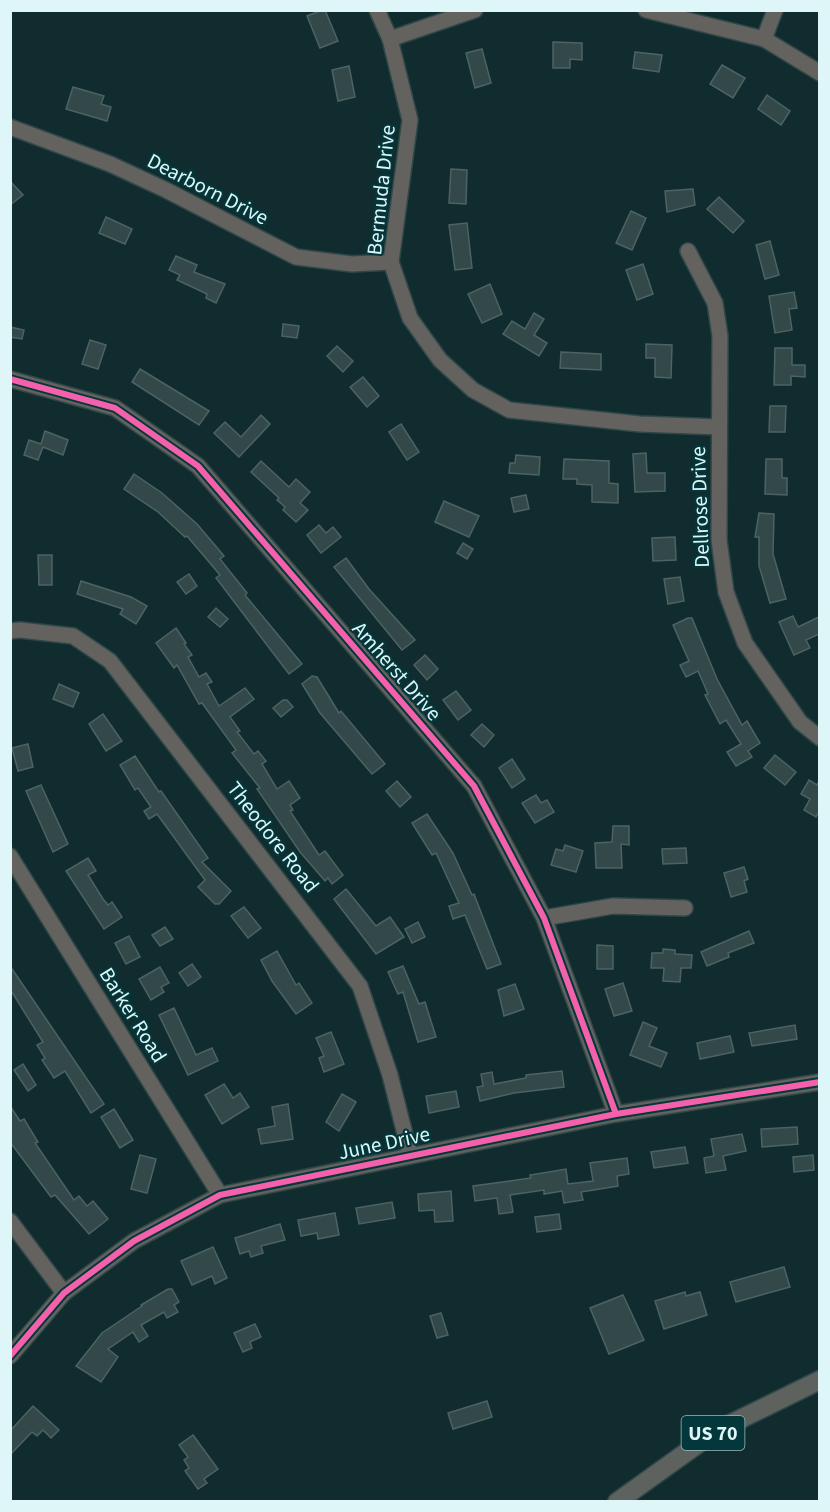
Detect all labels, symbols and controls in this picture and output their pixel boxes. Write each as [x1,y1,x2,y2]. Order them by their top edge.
street label: Bermuda Drive [359,123,403,257]
street label: Dearborn Drive [142,146,274,232]
street label: Dellrose Drive [683,446,717,568]
street label: Amherst Drive [345,615,449,727]
street label: Theodore Road [220,775,326,899]
street label: Barker Road [92,962,174,1068]
street label: June Drive [335,1119,433,1167]
road number: US 70 [682,1416,744,1450]

